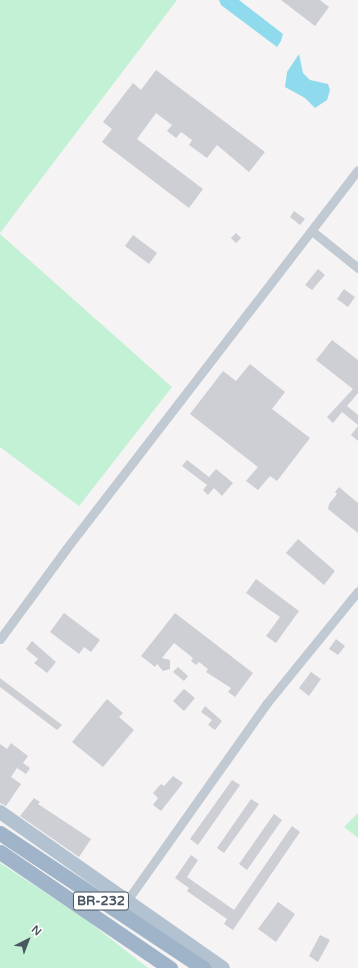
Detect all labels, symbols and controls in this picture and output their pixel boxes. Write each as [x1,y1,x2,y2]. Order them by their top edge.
road number: BR-232 [72,890,130,912]
north arrow [8,920,48,960]
text: N [29,923,44,938]

